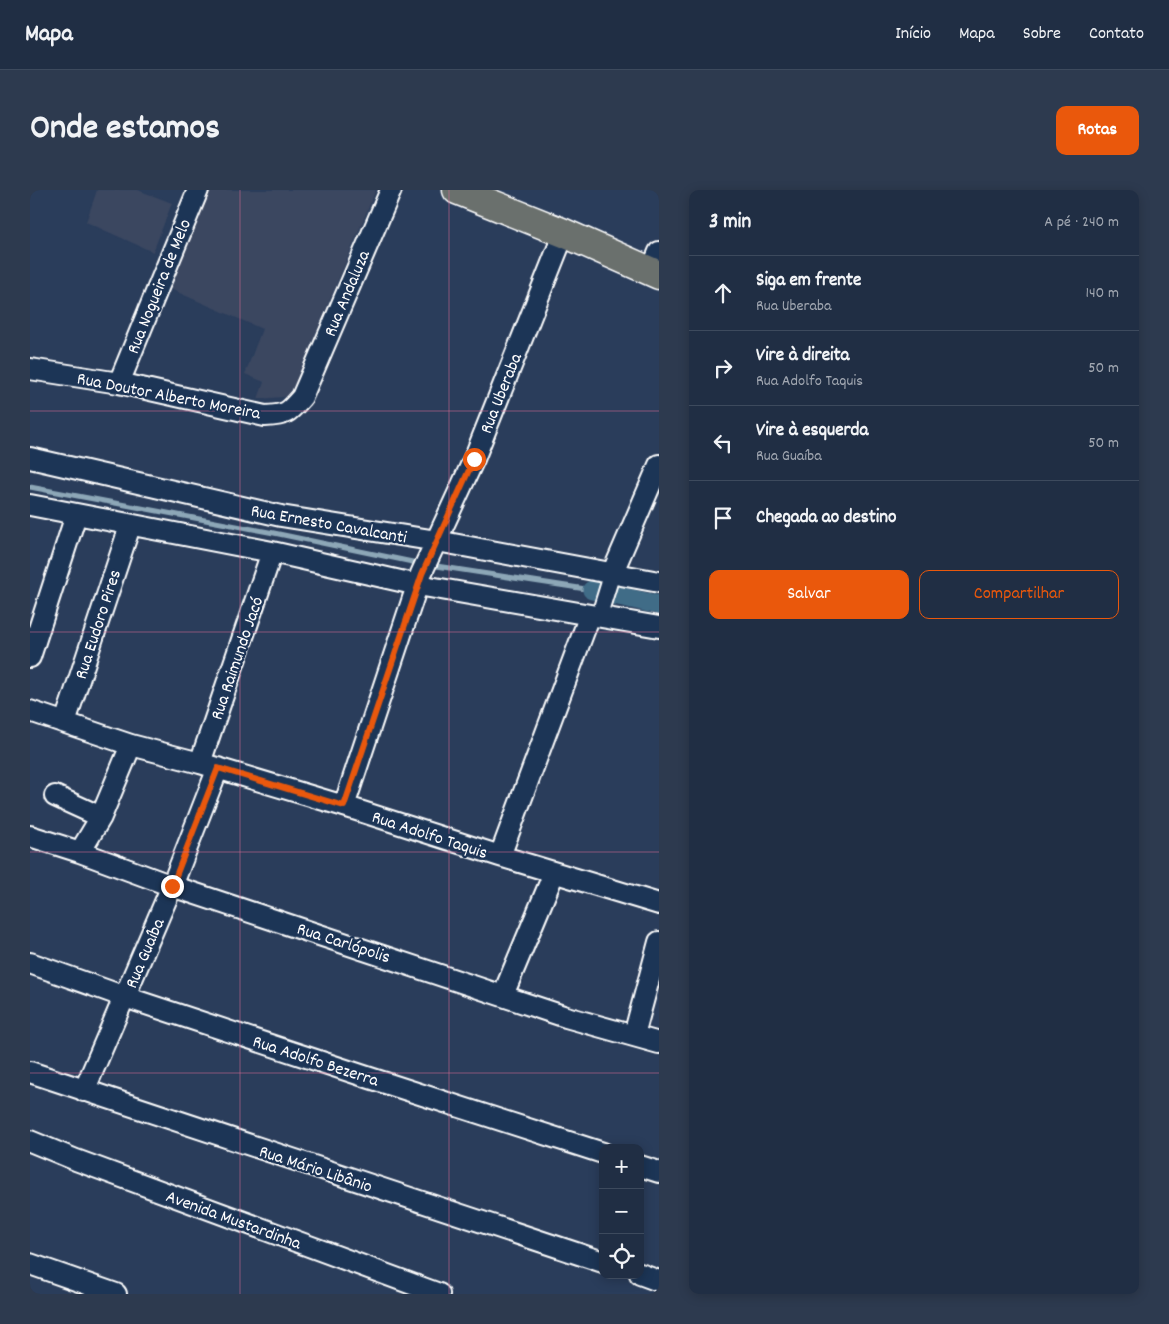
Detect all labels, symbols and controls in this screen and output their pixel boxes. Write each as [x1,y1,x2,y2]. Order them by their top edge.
text: Mapa [25,18,73,52]
text: Início [895,22,931,47]
text: Mapa [959,22,995,47]
text: Sobre [1023,22,1061,47]
text: Contato [1089,22,1144,47]
text: Onde estamos [30,105,220,155]
button: Rotas [1056,106,1139,155]
text: 3 min [709,208,751,238]
text: A pé · 240 m [1044,211,1119,234]
street label: Rua Nogueira de Melo [122,216,199,358]
street label: Rua Andaluza [319,247,378,341]
text: Siga em frente [756,268,861,295]
icon: ahead [709,279,737,307]
text: 140 m [1085,282,1119,305]
text: Rua Uberaba [756,295,831,318]
text: Vire à direita [756,343,849,370]
street label: Rua Uberaba [475,349,530,438]
icon: right [709,354,737,382]
text: 50 m [1088,357,1119,380]
street label: Rua Doutor Alberto Moreira [75,367,263,428]
text: Rua Adolfo Taquis [756,370,863,393]
text: Vire à esquerda [756,418,868,445]
icon: left [709,429,737,457]
text: 50 m [1088,432,1119,455]
text: Rua Guaíba [756,445,822,468]
route start [463,448,486,471]
street label: Rua Ernesto Cavalcanti [249,499,409,551]
icon: arrive [709,504,737,532]
text: Chegada ao destino [756,505,897,532]
street label: Rua Eudoro Pires [70,567,129,683]
button: Salvar [709,570,909,619]
button: Compartilhar [919,570,1119,619]
street label: Rua Raimundo Jacó [206,594,271,724]
street label: Rua Adolfo Taquis [368,806,490,867]
route end [161,875,184,898]
street label: Rua Guaíba [120,915,172,993]
street label: Rua Carlópolis [293,918,393,971]
street label: Rua Adolfo Bezerra [249,1030,382,1095]
street label: Rua Mário Libânio [255,1140,375,1200]
map controls [599,1144,644,1279]
button: + [599,1144,644,1189]
street label: Avenida Mustardinha [162,1185,305,1258]
button: − [599,1189,644,1234]
button: locate [599,1234,644,1279]

